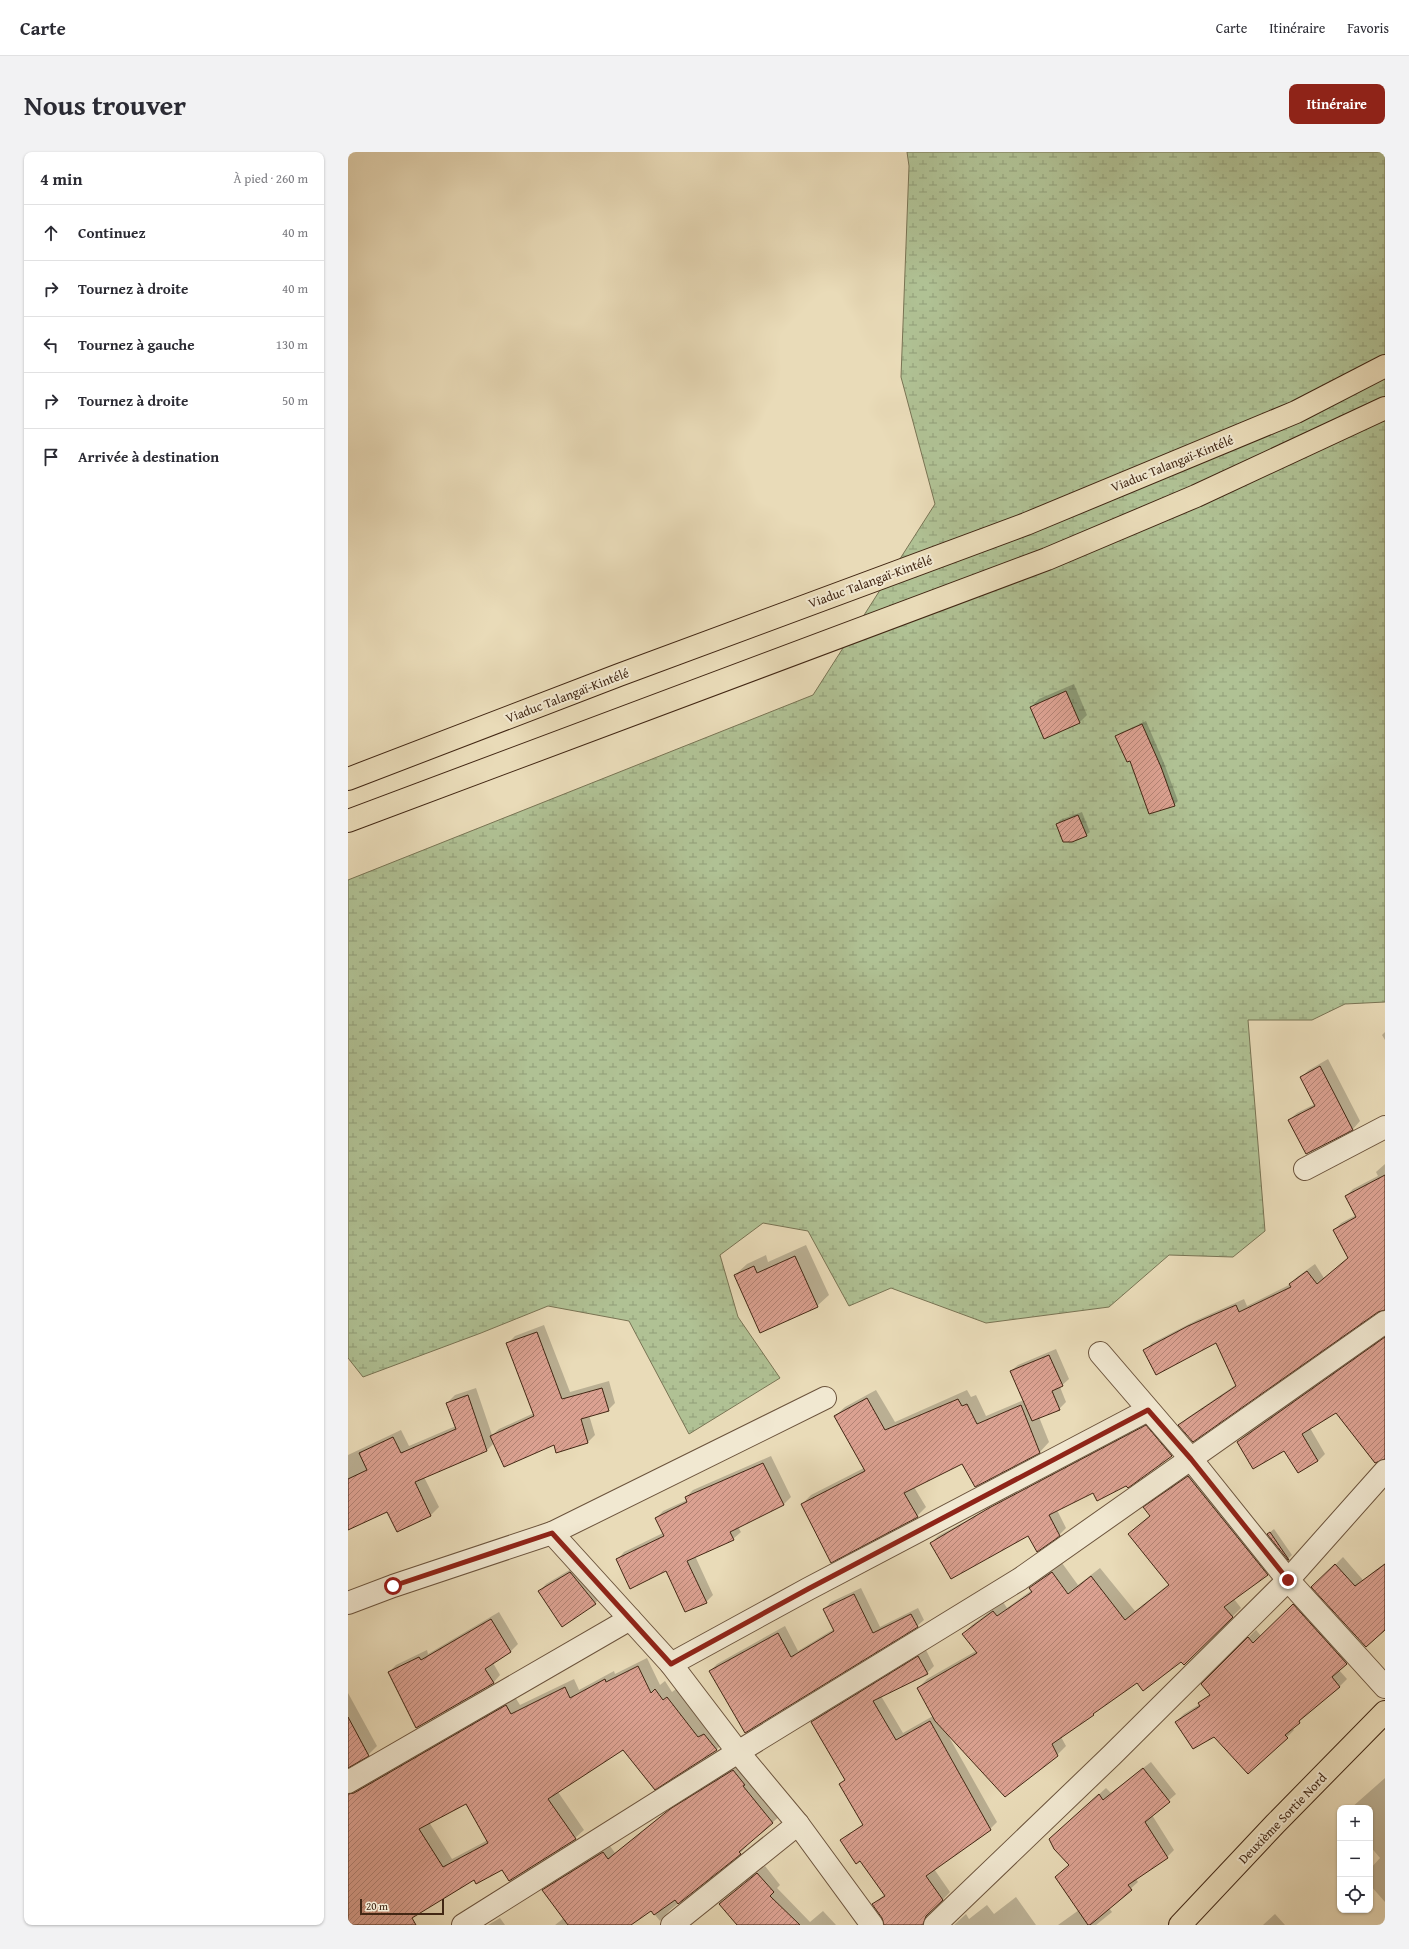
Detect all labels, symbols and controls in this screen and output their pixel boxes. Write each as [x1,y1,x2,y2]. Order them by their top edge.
text: Carte [20,14,66,42]
text: Carte [1216,18,1247,38]
text: Itinéraire [1269,18,1325,38]
text: Favoris [1347,18,1389,38]
text: Nous trouver [24,84,186,125]
button: Itinéraire [1289,84,1385,124]
text: 4 min [40,166,82,191]
text: À pied · 260 m [233,169,308,188]
icon: ahead [40,222,62,244]
text: Continuez [78,222,146,243]
text: 40 m [282,223,308,242]
icon: right [40,278,62,300]
text: Tournez à droite [78,278,188,299]
text: 40 m [282,279,308,298]
icon: left [40,334,62,356]
text: Tournez à gauche [78,334,195,355]
text: 130 m [276,335,308,354]
icon: right [40,390,62,412]
text: Tournez à droite [78,390,188,411]
text: 50 m [282,391,308,410]
street label: Viaduc Talangaï-Kintélé [1108,430,1236,497]
icon: arrive [40,446,62,468]
text: Arrivée à destination [78,446,219,467]
street label: Viaduc Talangaï-Kintélé [805,550,935,613]
street label: Viaduc Talangaï-Kintélé [503,663,632,728]
route end [1279,1571,1297,1589]
route start [384,1577,402,1595]
street label: Deuxième Sortie Nord [1234,1769,1331,1868]
map controls [1337,1805,1373,1913]
button: + [1337,1805,1373,1841]
button: − [1337,1841,1373,1877]
button: locate [1337,1877,1373,1913]
scale bar [360,1897,444,1916]
text: 20 m [366,1898,388,1914]

